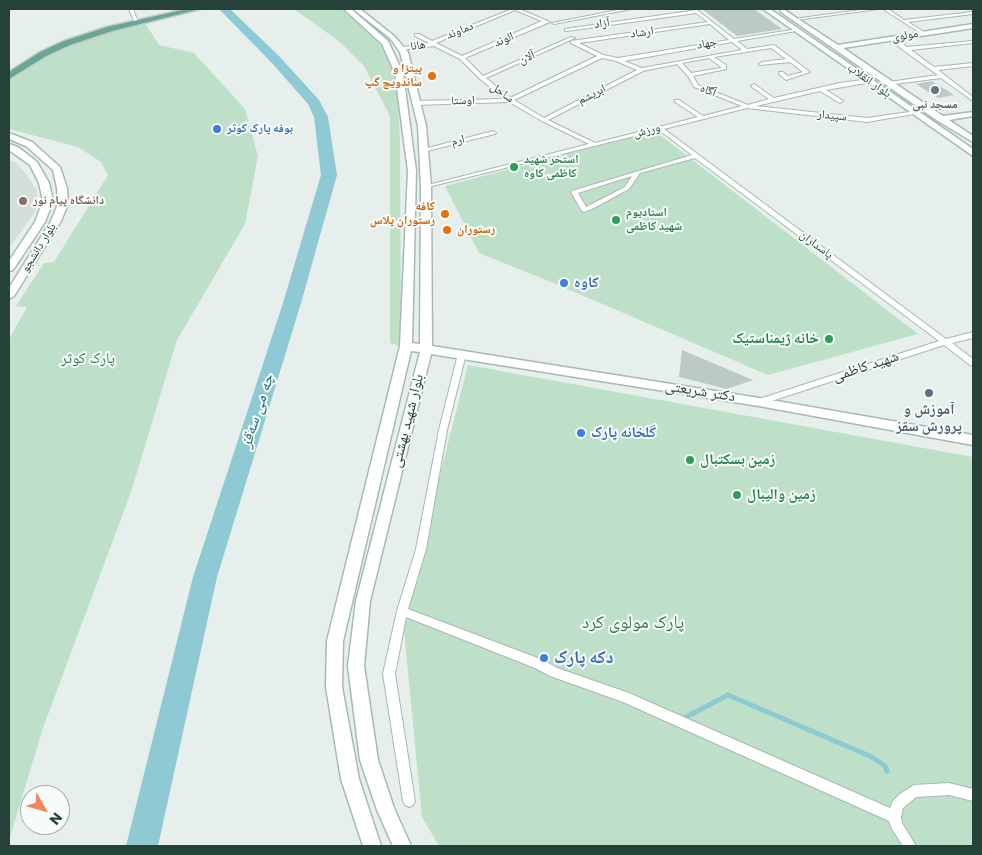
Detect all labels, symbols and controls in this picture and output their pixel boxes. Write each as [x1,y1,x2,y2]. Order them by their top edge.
street label: آزاد [593,16,611,32]
street label: دماوند [444,19,476,43]
street label: ارشاد [629,24,655,42]
street label: مولوی [891,27,919,45]
street label: الوند [492,29,516,51]
street label: جهاد [696,35,718,53]
street label: هانا [409,38,427,54]
street label: آلان [517,48,537,68]
street label: بلوار انقلاب [844,61,894,101]
place label: پیتزا و ساندویچ گپ [365,62,422,90]
marker: پیتزا و ساندویچ گپ [426,70,438,82]
street label: ساحل [487,80,517,106]
street label: آگاه [698,81,718,101]
street label: ابریشم [576,82,608,108]
marker: مسجد نبی [929,84,941,96]
street label: اوستا [451,93,475,109]
place label: مسجد نبی [912,98,958,112]
street label: سپیدار [816,107,848,125]
street label: ورزش [632,121,662,141]
place label: بوفه پارک کوثر [227,122,293,136]
marker: بوفه پارک کوثر [211,123,223,135]
street label: ارم [450,132,466,150]
place label: استخر شهید کاظمی کاوه [524,153,579,181]
marker: استخر شهید کاظمی کاوه [508,161,520,173]
place label: دانشگاه پیام نور [33,194,104,208]
marker: دانشگاه پیام نور [17,195,29,207]
place label: کافه رستوران پلاس [370,200,435,228]
place label: استادیوم شهید کاظمی [626,206,682,234]
marker: کافه رستوران پلاس [439,208,451,220]
marker: استادیوم شهید کاظمی [610,214,622,226]
street label: بلوار دانشجو [18,221,60,275]
place label: رستوران [457,223,495,237]
marker: رستوران [441,224,453,236]
street label: پاسداران [796,228,836,262]
place label: کاوه [574,274,599,292]
marker: کاوه [558,277,570,289]
place label: خانه ژیمناستیک [732,330,819,348]
marker: خانه ژیمناستیک [823,333,835,345]
street label: شهید کاظمی [831,348,901,386]
park label: پارک کوثر [61,350,115,368]
water label: چە می سەقز [237,372,279,450]
street label: بلوار شهید بهشتی [388,372,428,470]
street label: دکتر شریعتی [664,378,736,406]
marker: آموزش و پرورش سقز [923,387,935,399]
place label: آموزش و پرورش سقز [896,401,962,436]
place label: گلخانه پارک [591,424,656,442]
marker: گلخانه پارک [575,427,587,439]
place label: زمین بسکتبال [700,451,775,469]
marker: زمین بسکتبال [684,454,696,466]
place label: زمین والیبال [747,486,816,504]
marker: زمین والیبال [731,489,743,501]
park label: پارک مولوی کرد [582,612,684,634]
place label: دکه پارک [554,647,613,669]
marker: دکه پارک [538,652,550,664]
north arrow [20,785,70,835]
text: N [45,808,67,829]

